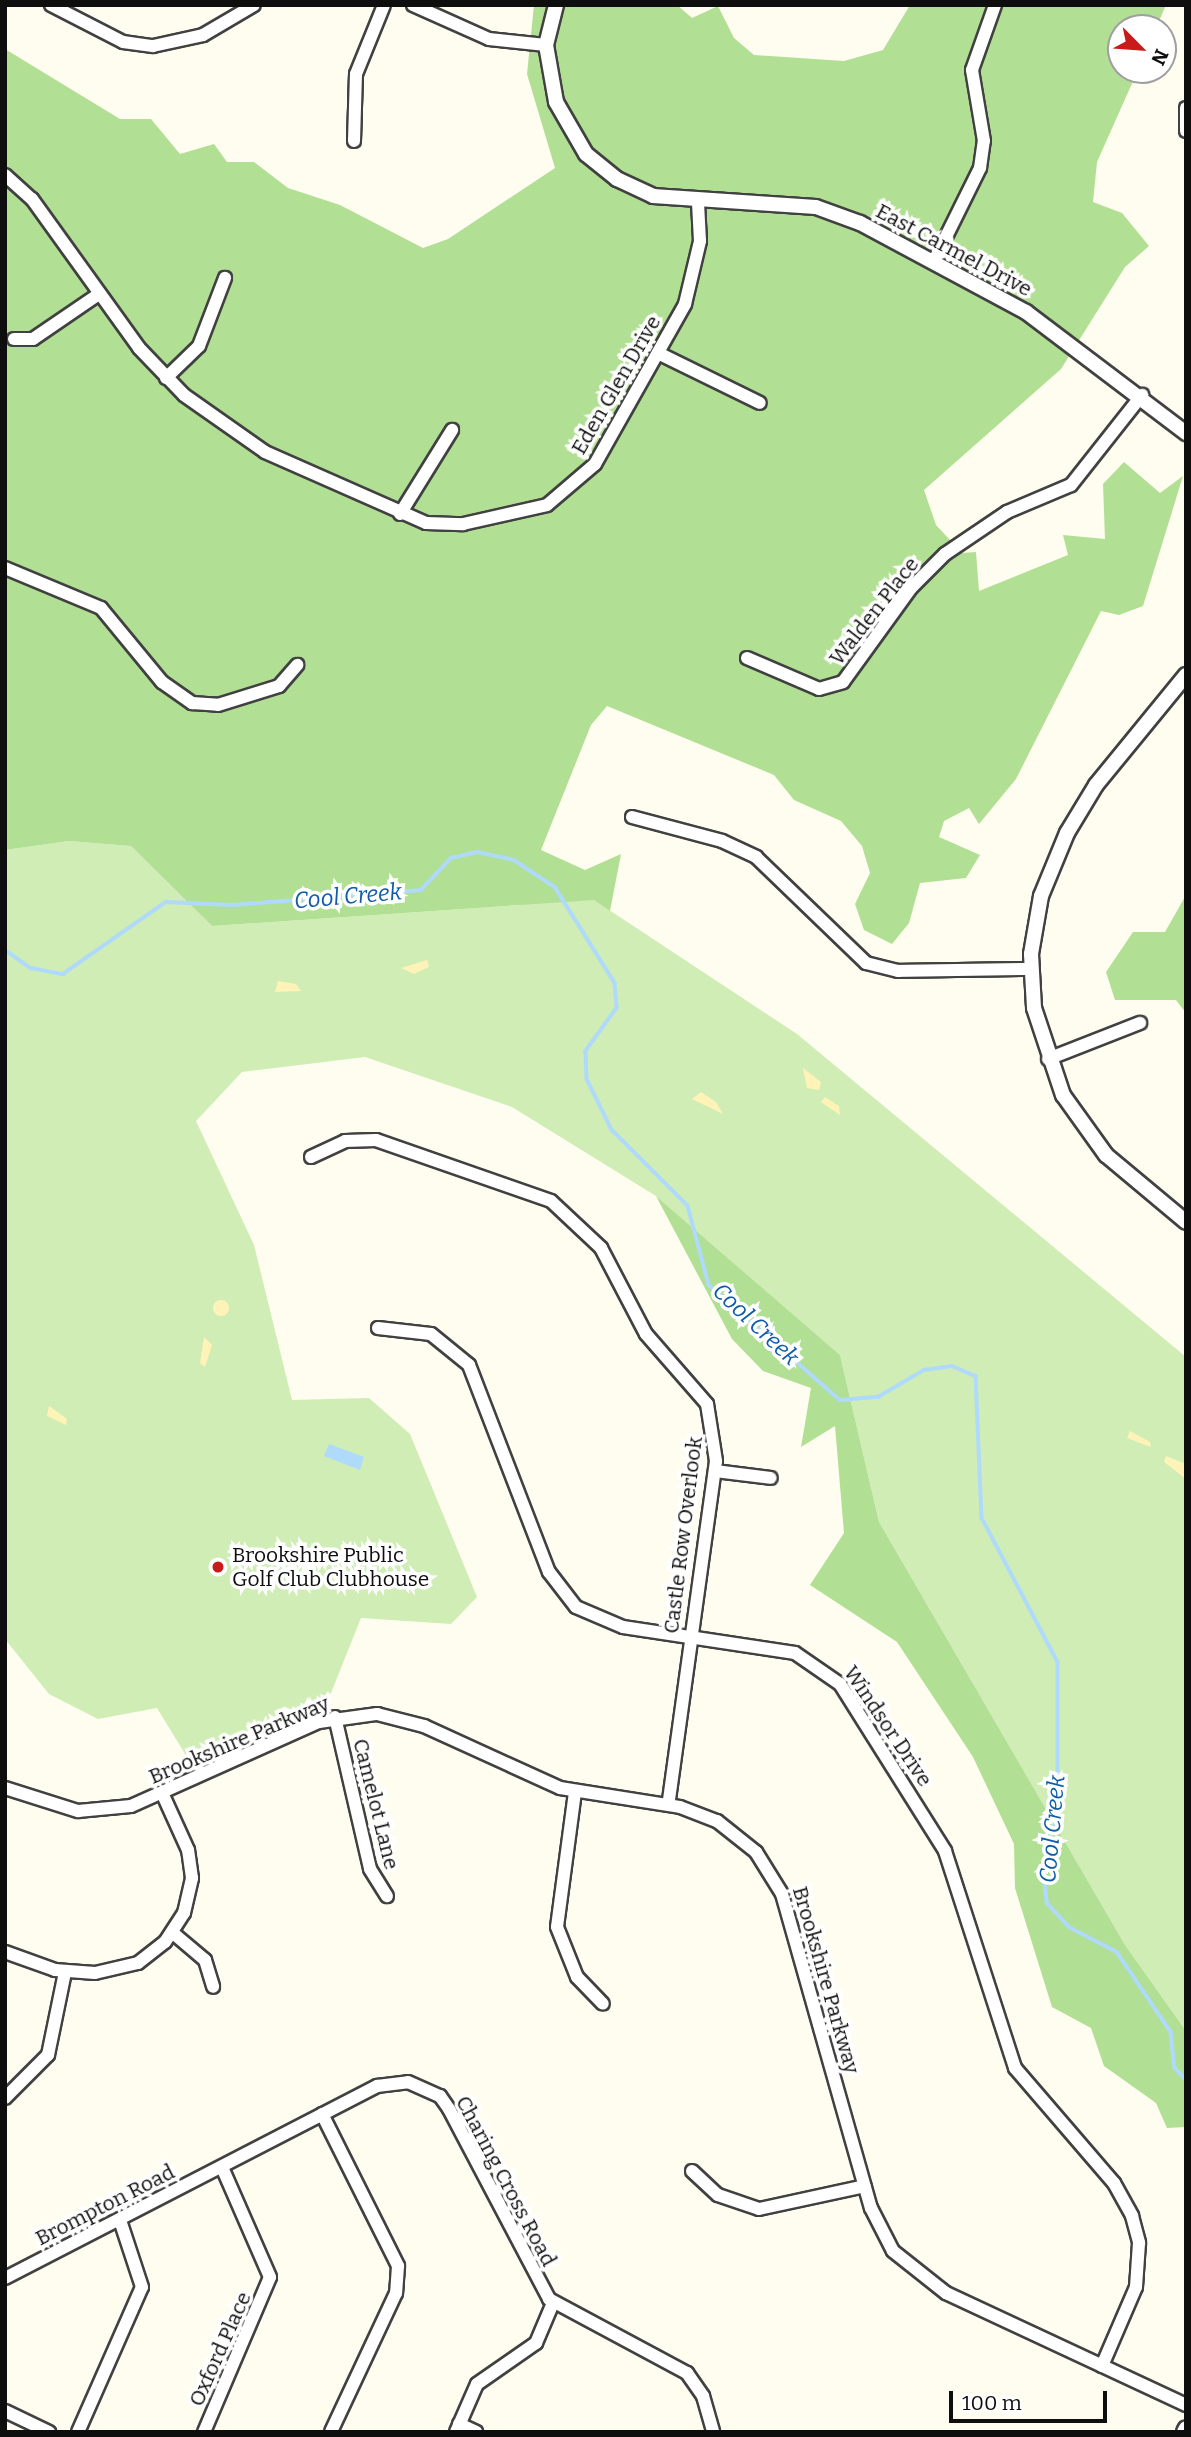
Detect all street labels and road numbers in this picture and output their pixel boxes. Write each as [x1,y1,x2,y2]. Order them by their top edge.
street label: East Carmel Drive [872,198,1036,302]
street label: Eden Glen Drive [566,311,666,459]
street label: Walden Place [824,552,924,670]
street label: Castle Row Overlook [658,1435,708,1635]
street label: Windsor Drive [838,1661,938,1791]
street label: Brookshire Parkway [145,1691,333,1789]
street label: Camelot Lane [348,1736,404,1872]
street label: Brookshire Parkway [787,1884,865,2076]
street label: Charing Cross Road [450,2091,562,2271]
street label: Brompton Road [31,2159,179,2251]
street label: Oxford Place [184,2288,256,2410]

